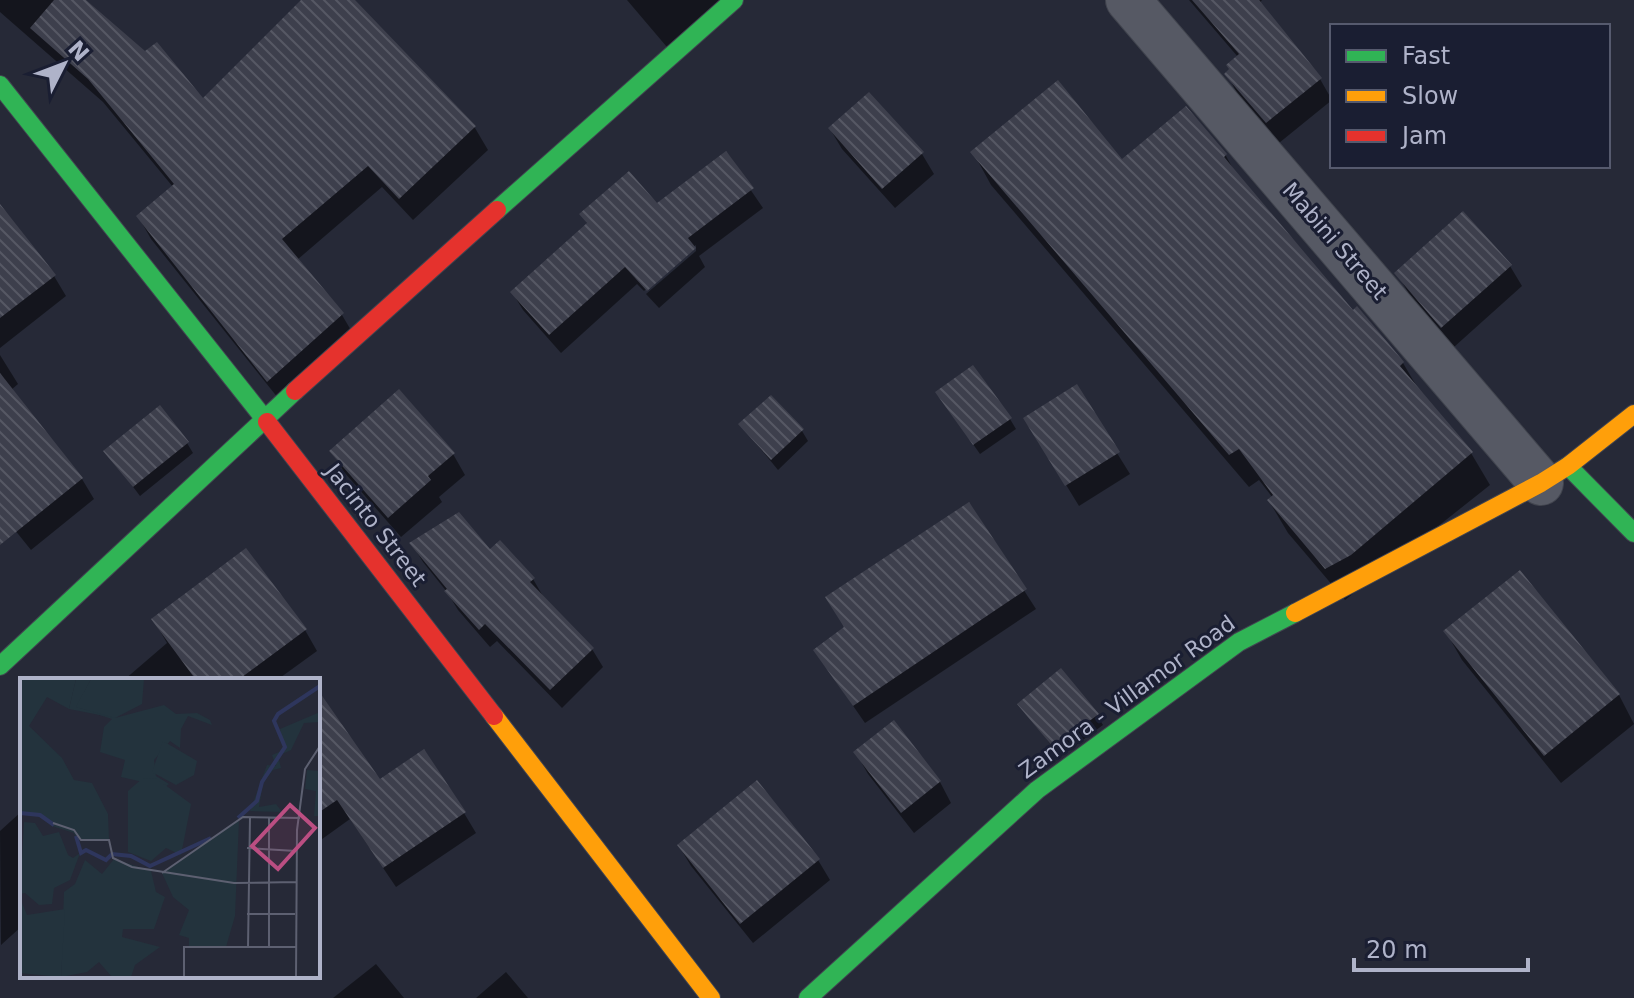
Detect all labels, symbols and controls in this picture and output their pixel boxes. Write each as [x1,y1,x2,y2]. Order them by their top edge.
north arrow [24,24,104,104]
legend [1330,24,1610,168]
text: N [63,36,94,66]
text: Fast [1402,42,1450,70]
text: Slow [1402,82,1458,110]
text: Jam [1400,122,1447,150]
street label: Mabini Street [1278,178,1393,305]
street label: Jacinto Street [319,457,432,591]
street label: Zamora - Villamor Road [1014,610,1240,784]
inset map [20,678,320,978]
scale bar [1354,922,1528,972]
text: 20 m [1366,936,1428,964]

